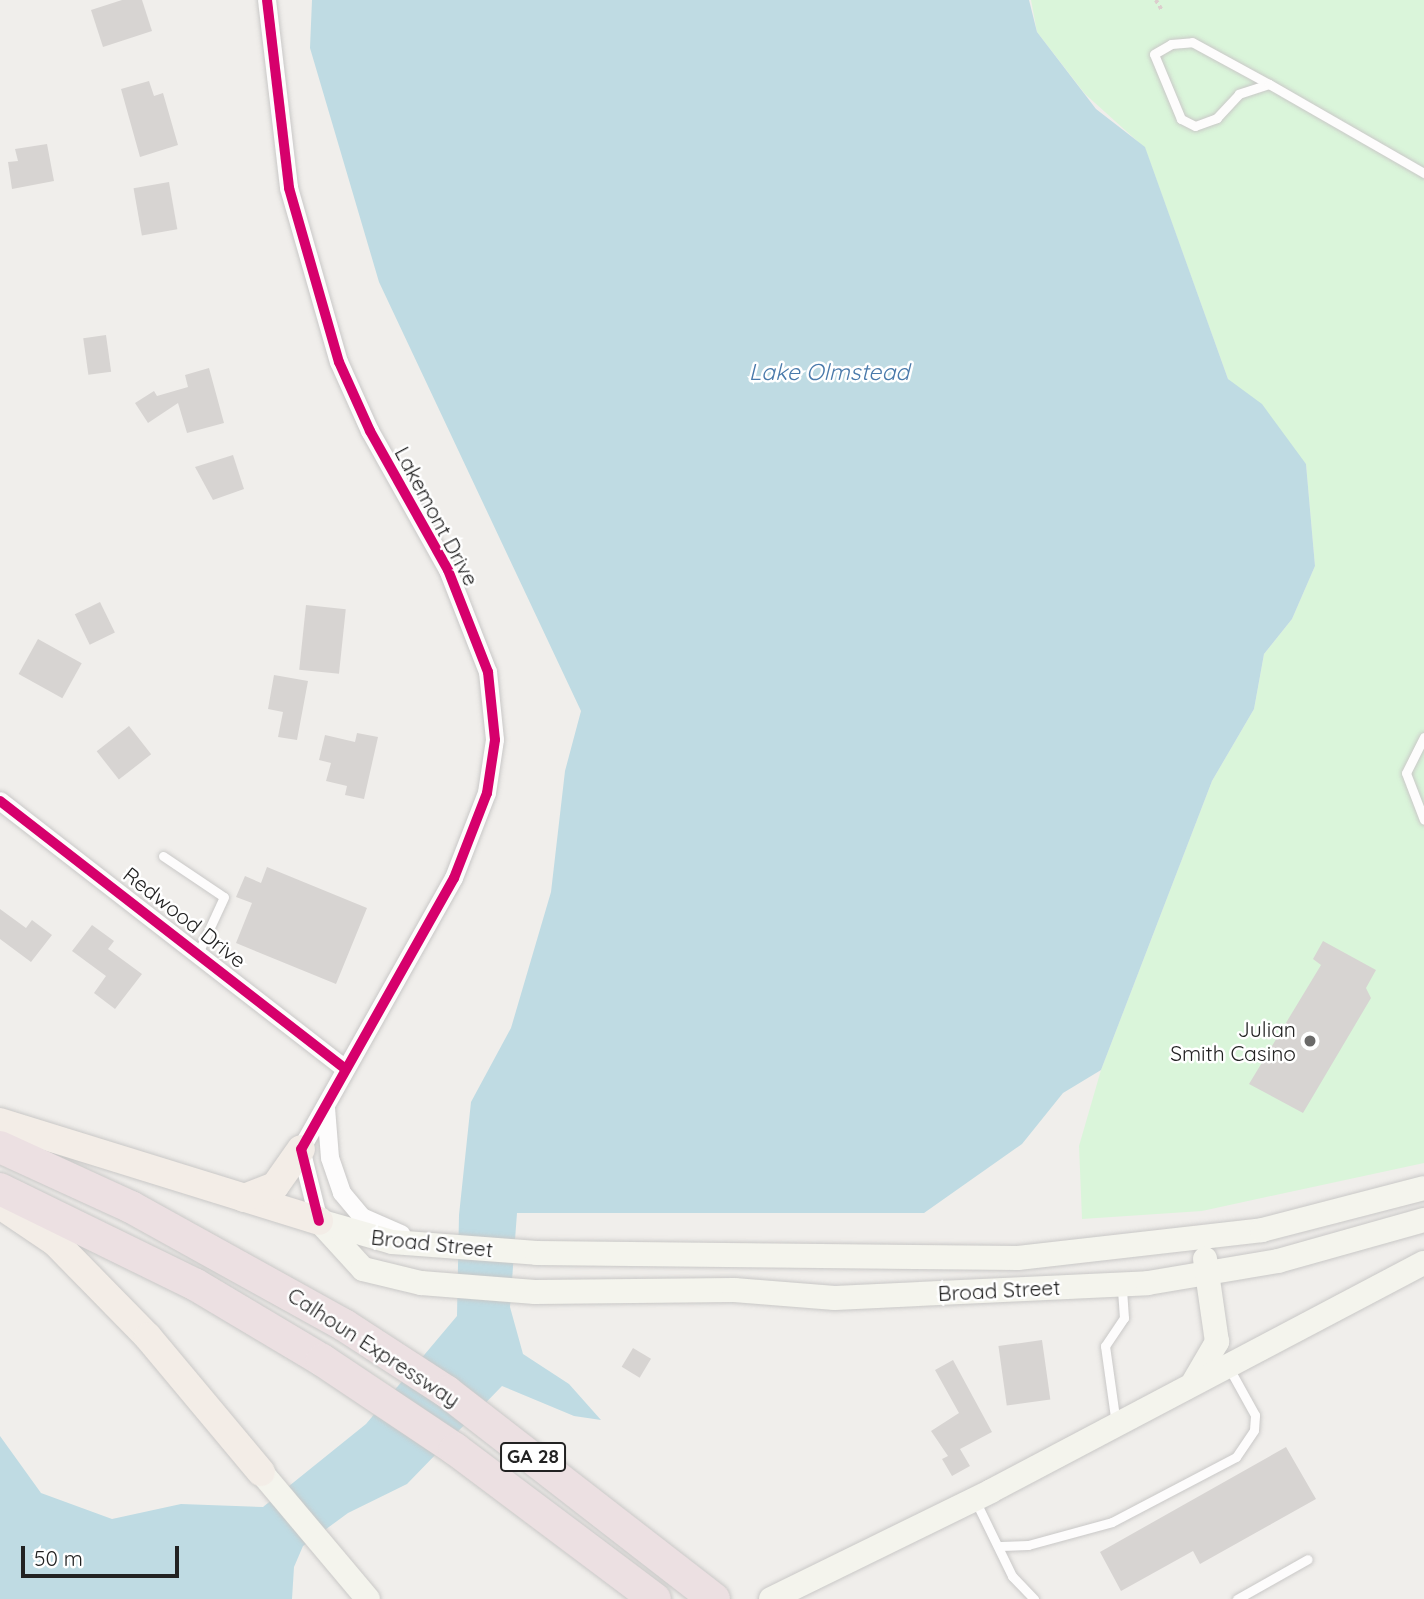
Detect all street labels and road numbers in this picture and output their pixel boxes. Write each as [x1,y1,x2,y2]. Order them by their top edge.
street label: Lakemont Drive [390,442,484,590]
street label: Redwood Drive [119,861,251,973]
street label: Broad Street [370,1224,494,1262]
street label: Broad Street [937,1274,1061,1306]
street label: Calhoun Expressway [283,1282,465,1412]
road number: GA 28 [500,1442,566,1472]

